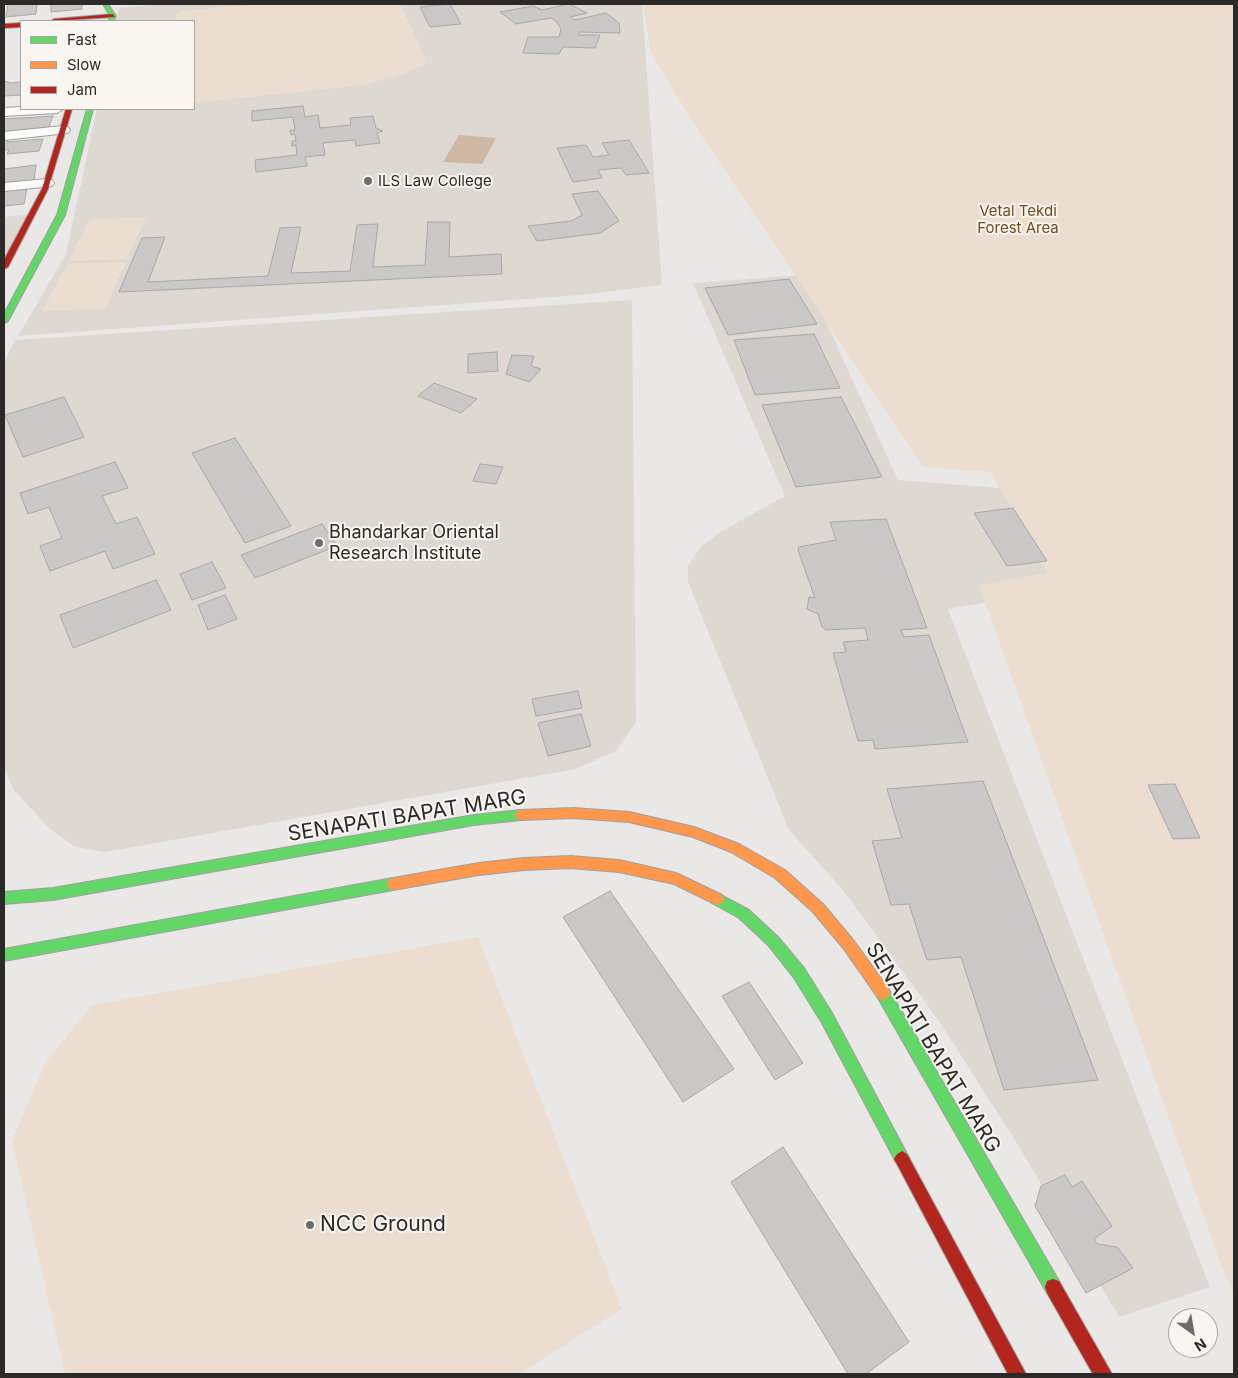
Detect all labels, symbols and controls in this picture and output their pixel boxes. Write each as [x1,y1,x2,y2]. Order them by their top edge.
legend [20,20,195,110]
text: Fast [67,30,97,49]
text: Slow [67,55,101,74]
text: Jam [67,80,97,99]
place label: ILS Law College [378,172,492,190]
marker: ILS Law College [362,175,374,187]
park label: Vetal Tekdi Forest Area [977,202,1059,237]
place label: Bhandarkar Oriental Research Institute [329,522,499,564]
marker: Bhandarkar Oriental Research Institute [313,537,325,549]
street label: SENAPATI BAPAT MARG [286,785,528,847]
street label: SENAPATI BAPAT MARG [860,938,1006,1158]
place label: NCC Ground [320,1212,446,1238]
marker: NCC Ground [304,1219,316,1231]
north arrow [1168,1308,1218,1358]
text: N [1192,1335,1210,1355]

